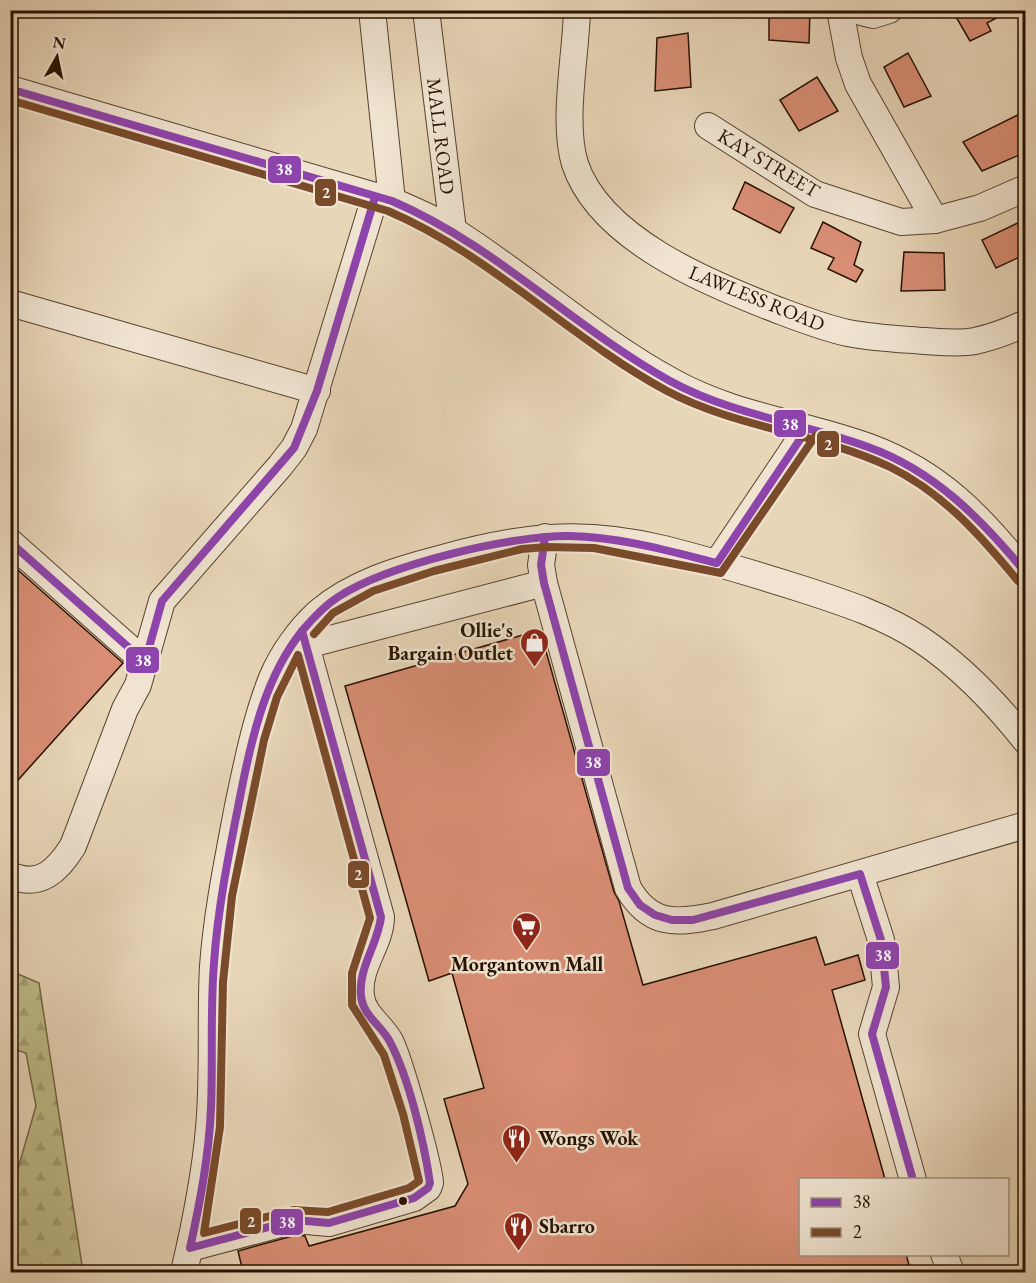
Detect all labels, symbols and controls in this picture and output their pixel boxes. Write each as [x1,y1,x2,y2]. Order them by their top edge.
north arrow [27,27,87,87]
text: N [51,31,67,54]
street label: MALL ROAD [421,76,461,196]
street label: KAY STREET [713,122,825,204]
line badge: 38 [267,155,302,184]
text: 38 [276,159,292,180]
line badge: 2 [314,178,337,207]
text: 2 [322,182,331,203]
street label: LAWLESS ROAD [685,259,829,337]
line badge: 38 [773,409,807,438]
text: 38 [782,414,798,435]
line badge: 2 [816,430,840,458]
text: 2 [824,434,833,455]
place label: Ollie's Bargain Outlet [388,617,513,666]
shop icon: Ollie's Bargain Outlet [518,626,550,668]
line badge: 38 [125,646,160,674]
text: 38 [135,650,151,671]
line badge: 38 [576,748,611,777]
text: 38 [585,752,601,773]
line badge: 2 [347,860,370,889]
text: 2 [354,864,363,885]
supermarket icon: Morgantown Mall [511,910,543,952]
line badge: 38 [865,941,900,970]
text: 38 [875,945,891,966]
place label: Morgantown Mall [451,951,604,977]
restaurant icon: Wongs Wok [501,1122,533,1164]
place label: Wongs Wok [538,1125,639,1151]
legend [799,1178,1009,1256]
text: 38 [853,1190,870,1213]
unlabelled marker [397,1195,409,1207]
line badge: 2 [239,1207,262,1235]
line badge: 38 [270,1208,304,1236]
restaurant icon: Sbarro [502,1210,534,1252]
text: 2 [247,1211,256,1232]
text: 38 [279,1212,295,1233]
place label: Sbarro [539,1213,595,1239]
text: 2 [853,1220,862,1243]

